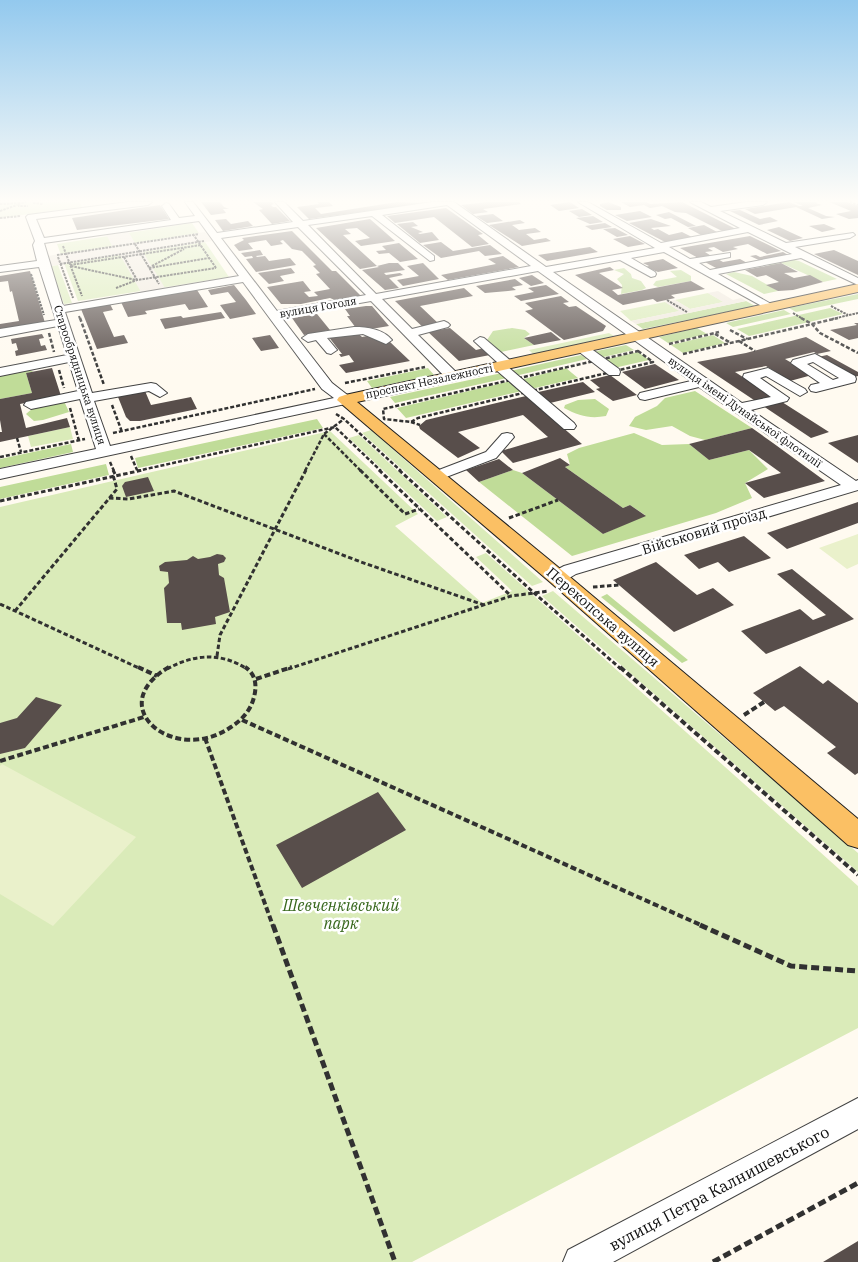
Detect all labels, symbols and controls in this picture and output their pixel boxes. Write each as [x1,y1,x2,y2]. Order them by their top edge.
street label: вулиця Гоголя [278,293,358,321]
street label: Старообрядницька вулиця [51,303,109,447]
street label: вулиця імені Дунайської флотилії [665,353,825,471]
street label: проспект Незалежності [364,361,495,401]
street label: Військовий проїзд [640,503,769,558]
street label: Перекопська вулиця [543,563,663,671]
park label: Шевченківський парк [282,895,399,933]
street label: вулиця Петра Калнишевського [605,1121,833,1255]

